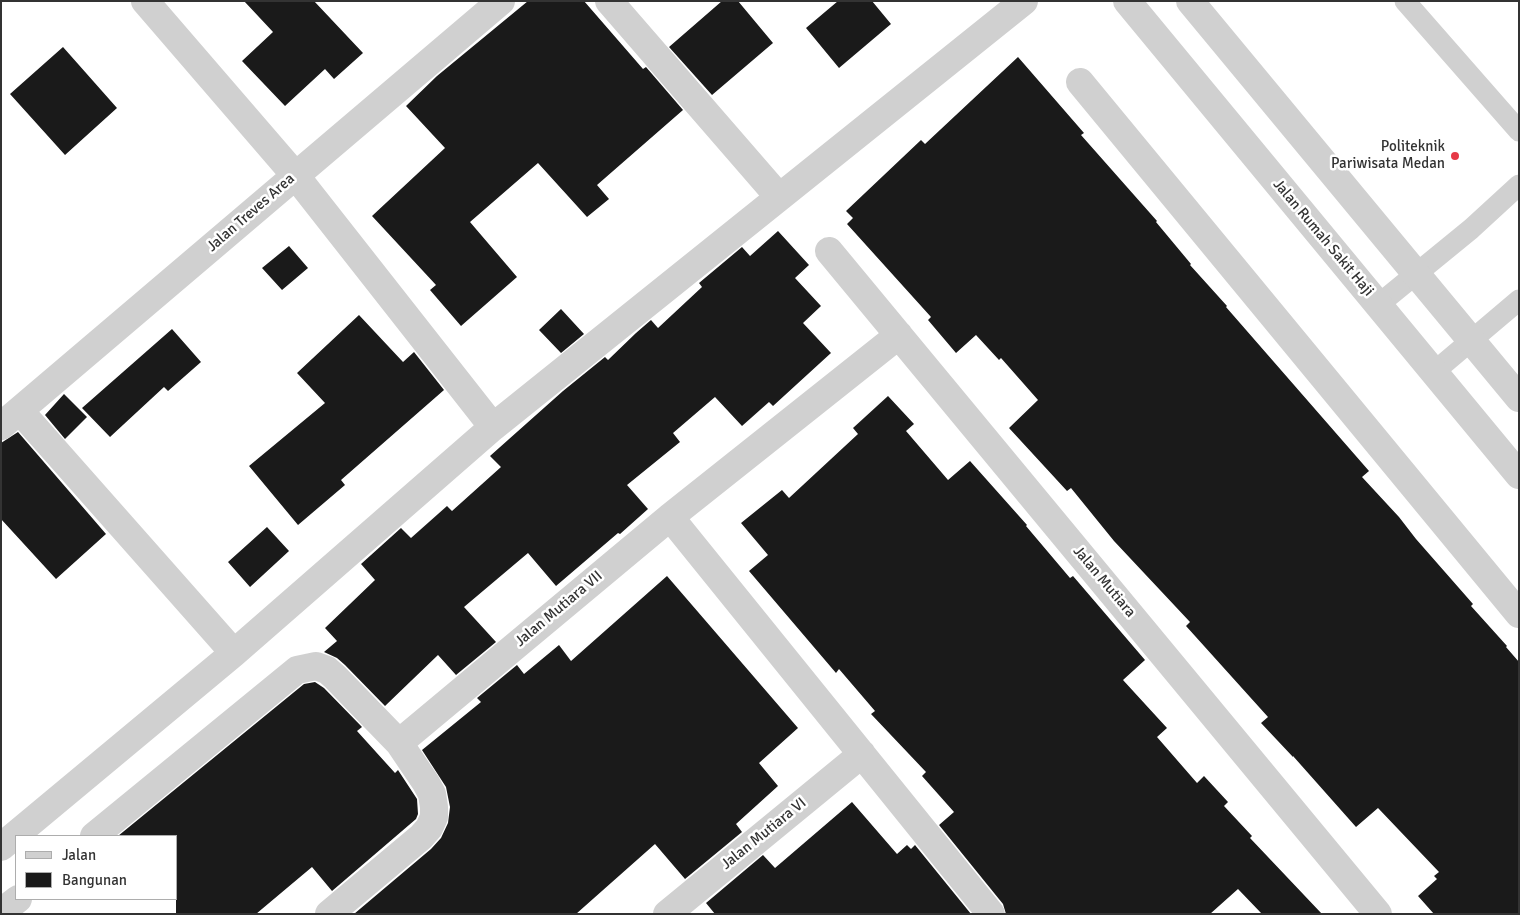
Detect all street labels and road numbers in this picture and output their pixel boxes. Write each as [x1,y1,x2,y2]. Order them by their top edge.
street label: Jalan Treves Area [204,170,298,256]
street label: Jalan Rumah Sakit Haji [1269,176,1377,300]
street label: Jalan Mutiara [1069,543,1139,621]
street label: Jalan Mutiara VII [512,567,606,651]
street label: Jalan Mutiara VI [718,794,810,874]

